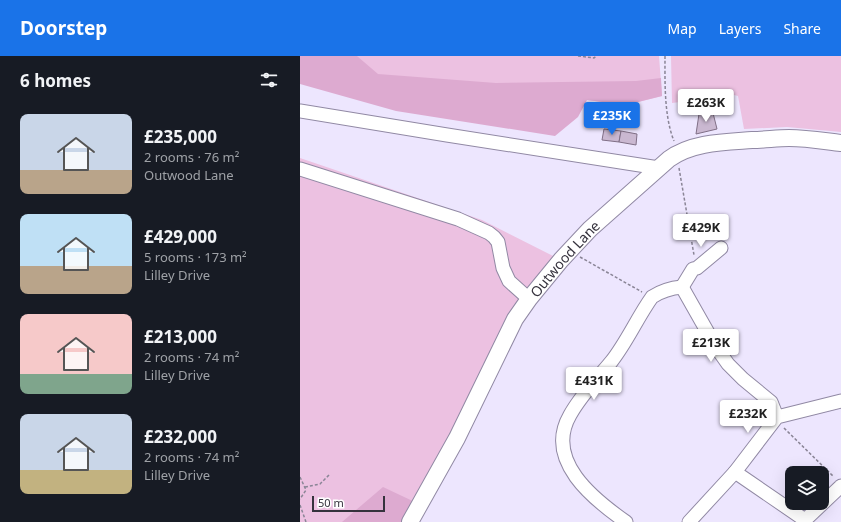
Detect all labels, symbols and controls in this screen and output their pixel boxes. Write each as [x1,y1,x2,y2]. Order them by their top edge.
text: Doorstep [20,15,107,41]
text: Map [668,19,697,38]
text: Layers [719,19,761,38]
text: Share [783,19,821,38]
text: 6 homes [20,69,91,92]
icon: filters [258,69,280,91]
pin: £263K [678,89,734,123]
text: £263K [687,93,725,111]
pin: £235K [584,102,640,136]
text: £235K [593,106,631,124]
text: £235,000 [144,125,217,148]
icon: home [52,130,100,178]
text: 2 rooms · 76 m² [144,148,239,166]
text: Outwood Lane [144,166,234,184]
pin: £429K [673,214,729,248]
street label: Outwood Lane [525,216,603,301]
text: £429K [682,218,720,236]
text: £429,000 [144,225,217,248]
icon: home [52,230,100,278]
text: 5 rooms · 173 m² [144,248,247,266]
text: Lilley Drive [144,266,210,284]
text: £213,000 [144,325,217,348]
pin: £213K [683,329,739,363]
icon: home [52,330,100,378]
text: £213K [692,333,730,351]
text: 2 rooms · 74 m² [144,348,239,366]
text: Lilley Drive [144,366,210,384]
pin: £431K [566,367,622,401]
text: £431K [575,371,613,389]
pin: £232K [720,400,776,434]
text: £232K [729,404,767,422]
text: £232,000 [144,425,217,448]
icon: home [52,430,100,478]
text: 2 rooms · 74 m² [144,448,239,466]
text: Lilley Drive [144,466,210,484]
map controls [785,466,829,510]
button: layers [785,466,829,510]
scale bar [312,494,385,513]
text: 50 m [318,495,344,510]

